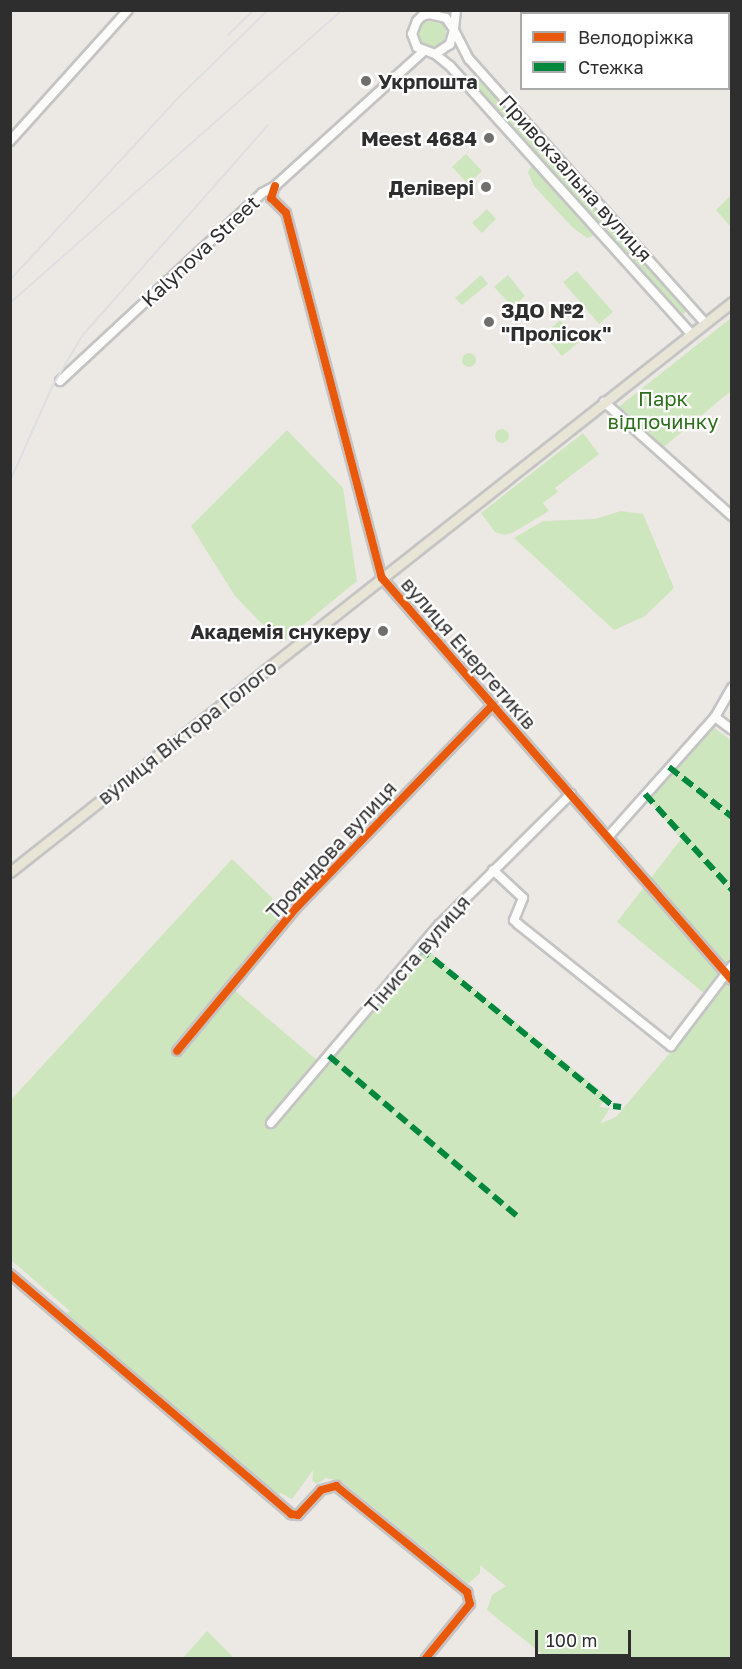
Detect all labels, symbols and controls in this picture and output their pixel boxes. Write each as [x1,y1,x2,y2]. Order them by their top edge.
legend [520,12,730,90]
text: Велодоріжка [578,26,694,48]
text: Стежка [578,56,644,78]
place label: Укрпошта [378,69,478,93]
marker: Укрпошта [359,74,373,88]
street label: Привокзальна вулиця [495,90,657,266]
place label: Meest 4684 [361,126,477,150]
marker: Meest 4684 [482,131,496,145]
place label: Делівері [389,175,474,199]
marker: Делівері [479,180,493,194]
street label: Kalynova Street [136,190,264,312]
place label: ЗДО №2 "Пролісок" [501,298,611,345]
marker: ЗДО №2 "Пролісок" [482,315,496,329]
park label: Парк відпочинку [607,386,719,433]
street label: вулиця Енергетиків [396,572,542,734]
place label: Академія снукеру [190,619,371,643]
marker: Академія снукеру [376,624,390,638]
street label: вулиця Віктора Голого [93,655,281,809]
street label: Трояндова вулиця [261,776,401,924]
street label: Тіниста вулиця [359,890,475,1018]
scale bar [538,1618,634,1656]
text: 100 m [546,1629,597,1651]

